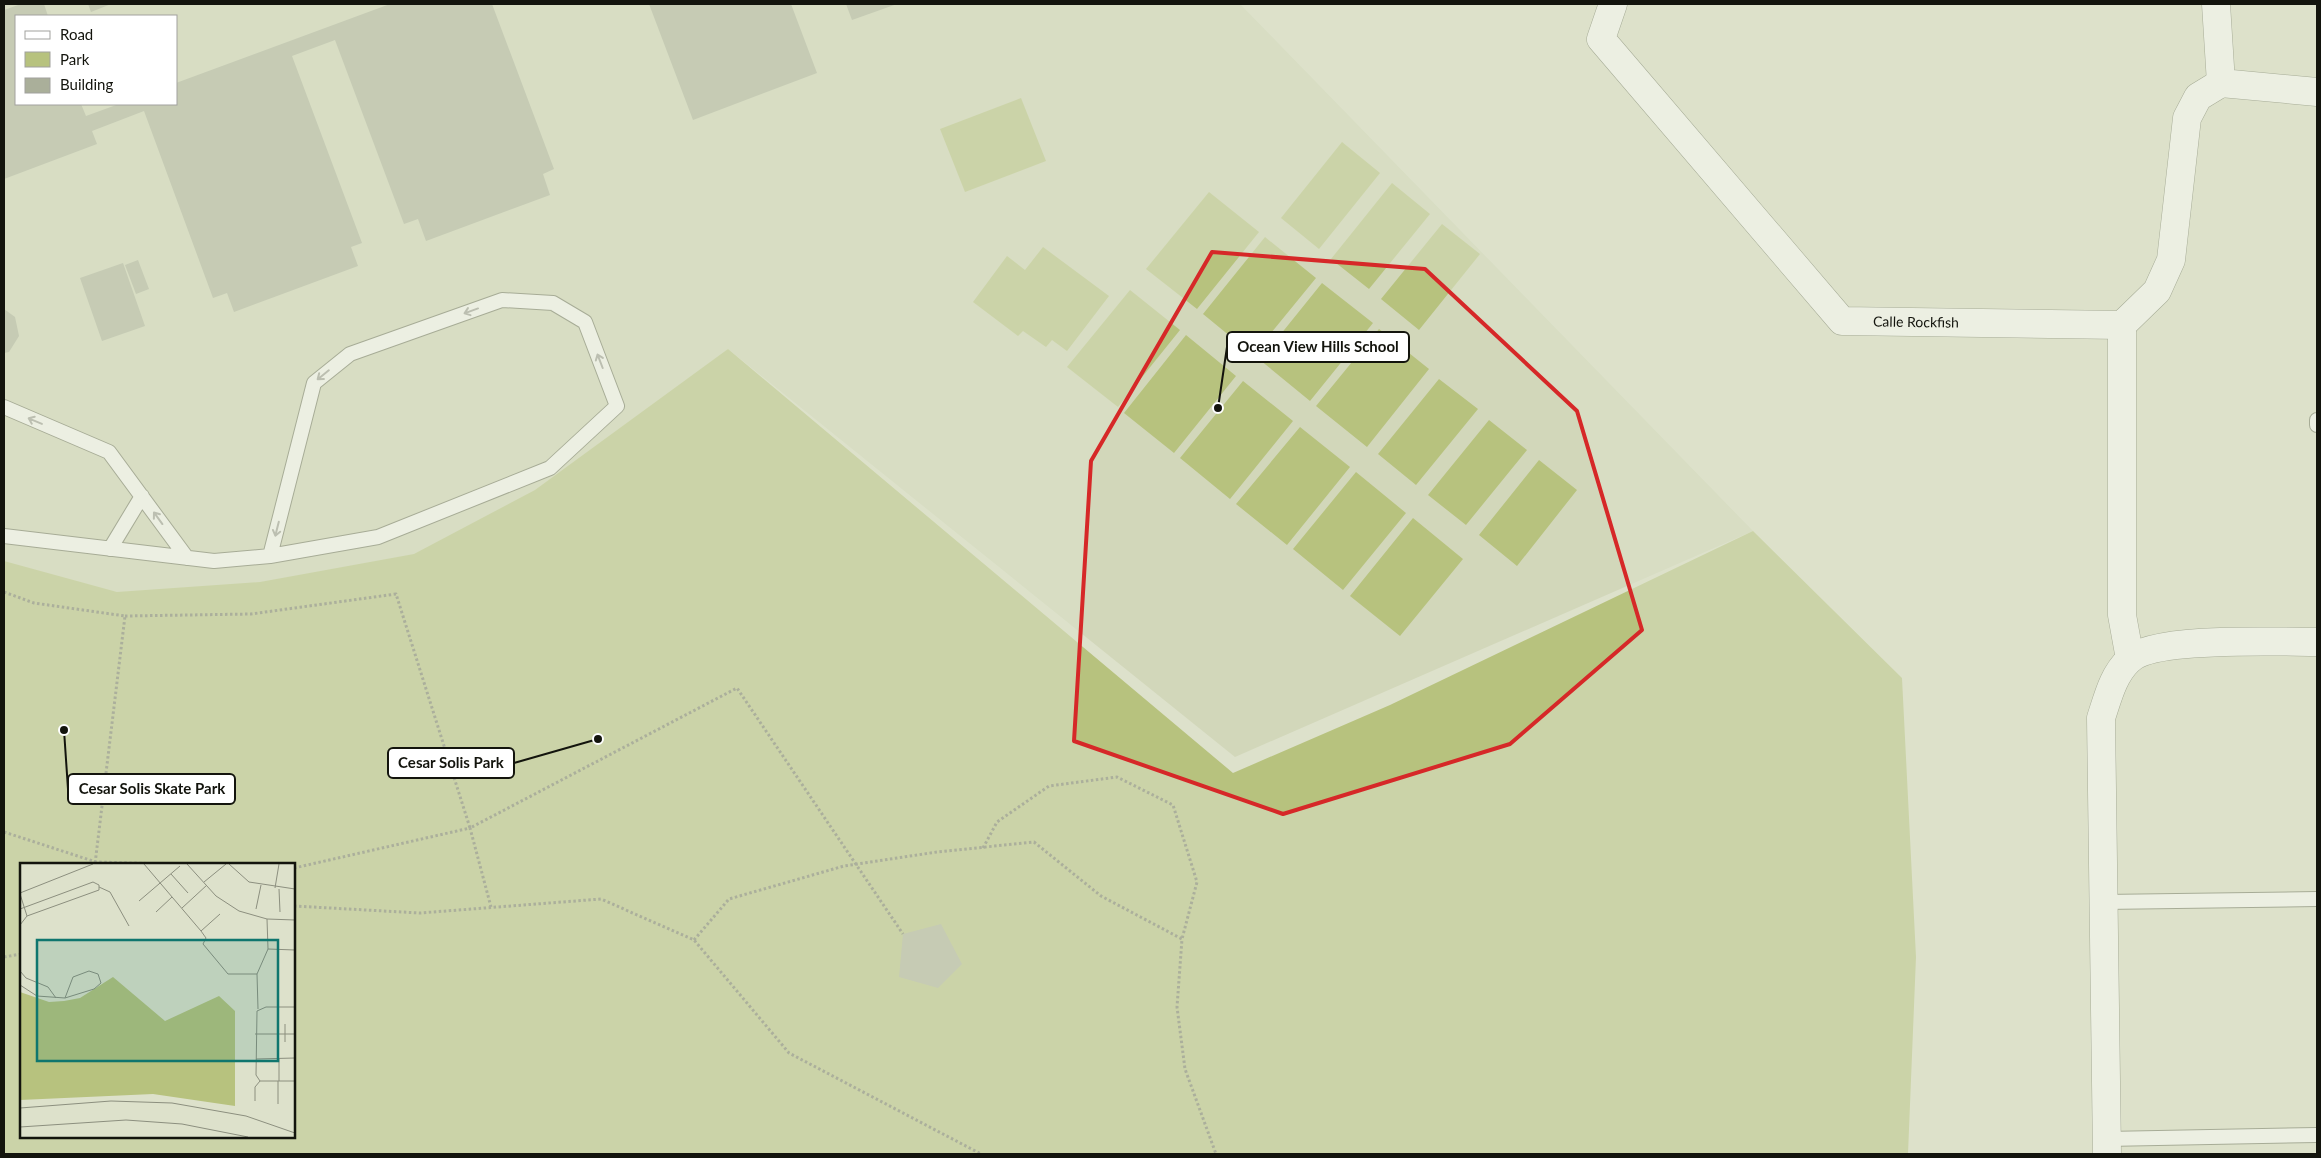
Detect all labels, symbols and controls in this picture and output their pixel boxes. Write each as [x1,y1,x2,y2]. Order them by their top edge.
legend [15,15,178,105]
text: Road [60,25,93,43]
text: Park [60,50,90,68]
text: Building [60,75,113,93]
one-way arrow [464,307,479,316]
street label: Calle Rockfish [1873,312,1959,331]
callout: Ocean View Hills School [1227,332,1409,362]
text: Ocean View Hills School [1237,337,1399,355]
one-way arrow [594,353,603,368]
one-way arrow [317,370,330,381]
one-way arrow [28,415,43,425]
one-way arrow [153,511,163,525]
one-way arrow [272,520,281,536]
callout: Cesar Solis Park [388,748,514,778]
text: Cesar Solis Park [398,753,505,771]
callout: Cesar Solis Skate Park [68,774,235,804]
text: Cesar Solis Skate Park [79,779,226,797]
inset map [20,863,295,1138]

